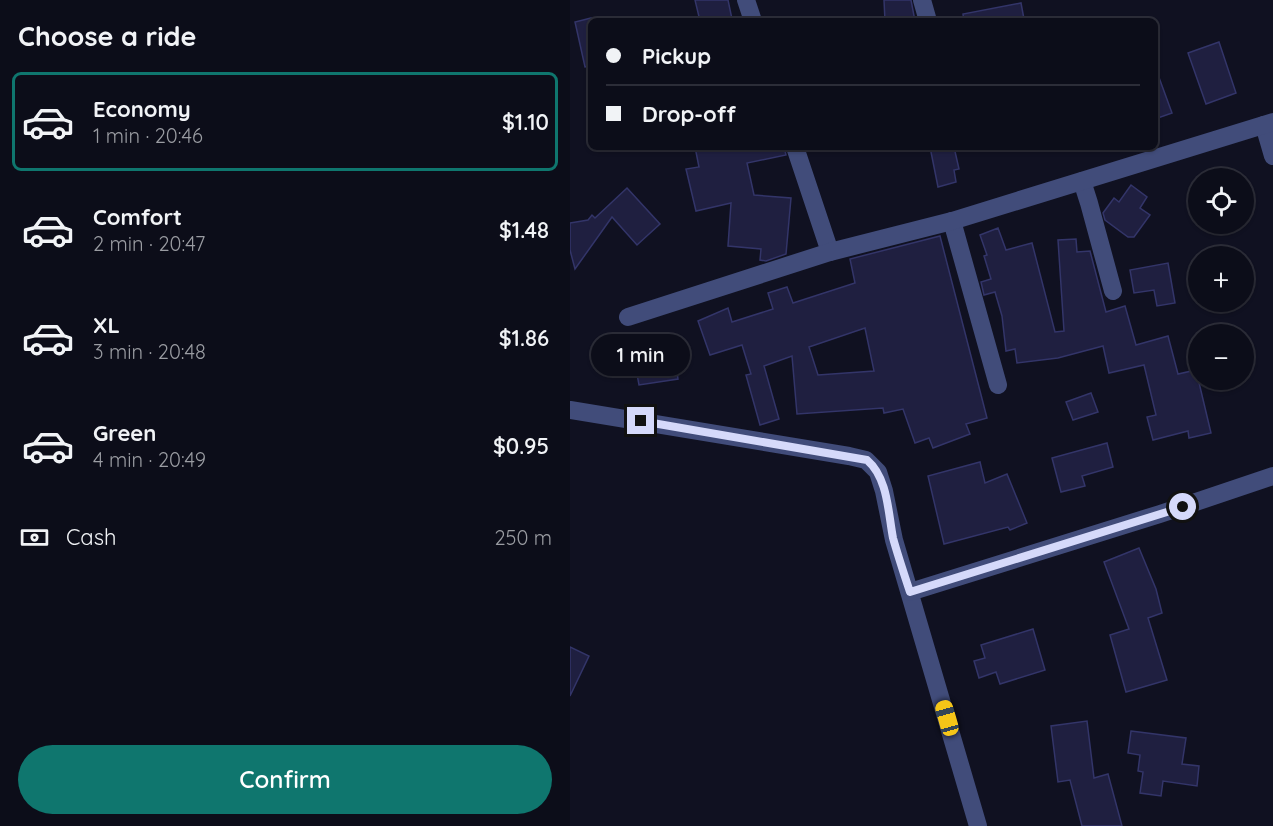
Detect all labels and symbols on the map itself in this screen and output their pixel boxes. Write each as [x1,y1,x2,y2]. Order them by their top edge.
callout: 1 min [592,334,691,376]
route end [627,407,654,434]
route start [1169,493,1196,520]
car [933,698,961,738]

